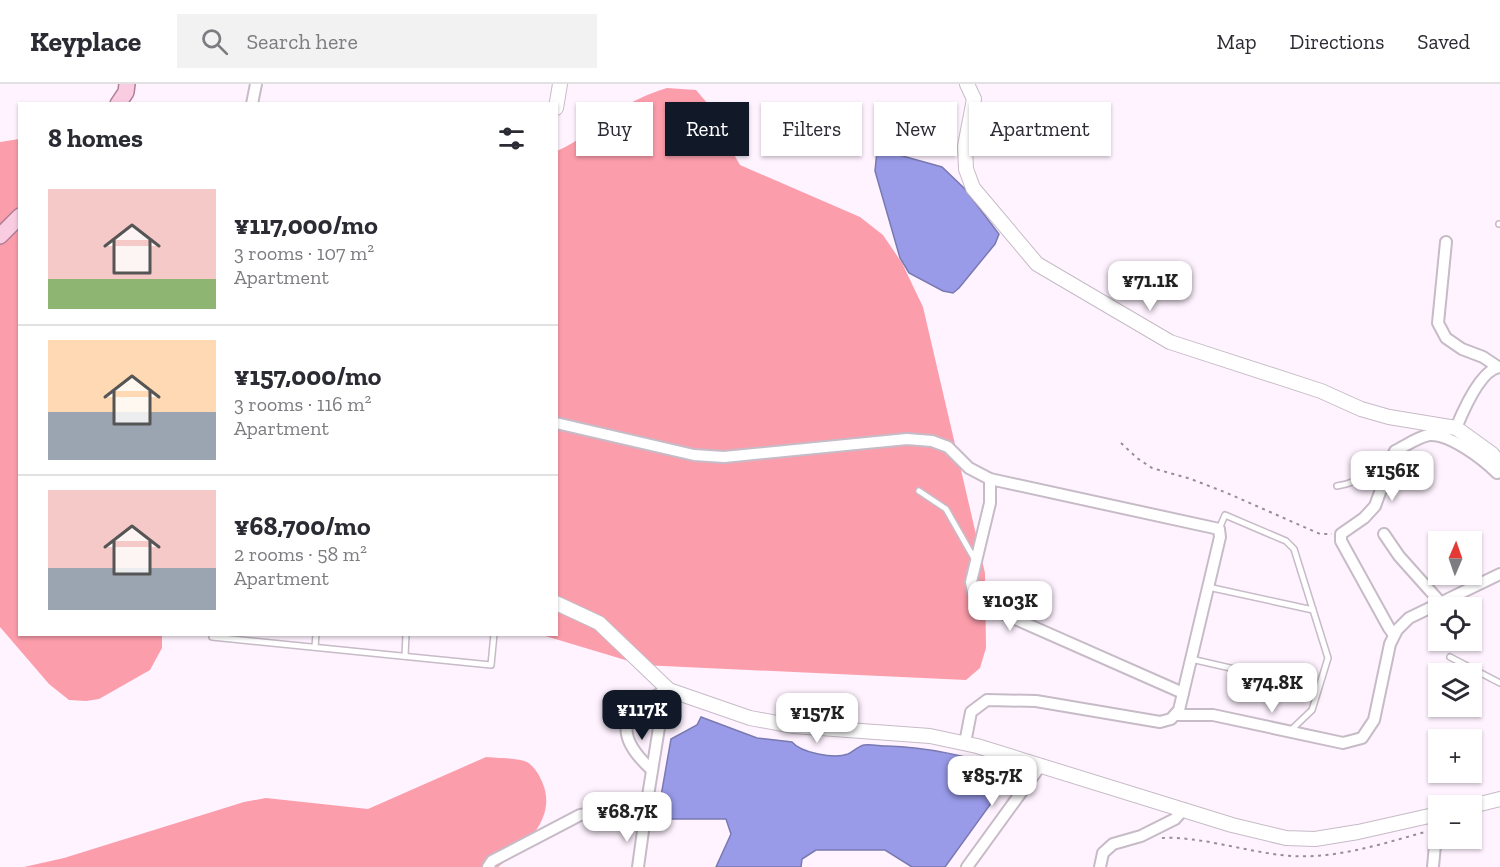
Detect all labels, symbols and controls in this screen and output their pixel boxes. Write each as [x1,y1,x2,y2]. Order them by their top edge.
search box [177,14,597,68]
text: Keyplace [30,25,141,58]
icon: search [198,25,231,58]
text: Search here [246,28,358,55]
text: Map [1217,29,1257,54]
text: Directions [1290,29,1384,54]
text: Saved [1417,29,1470,54]
chip: Buy [576,102,653,156]
chip: Rent [665,102,749,156]
chip: Filters [761,102,862,156]
chip: New [874,102,957,156]
chip: Apartment [969,102,1111,156]
text: 8 homes [48,122,143,154]
icon: filters [495,122,528,155]
text: ¥117,000/mo [234,209,378,241]
icon: home [96,213,168,285]
text: 3 rooms · 107 m² [234,241,374,265]
pin: ¥71.1K [1101,261,1199,312]
text: Apartment [234,265,329,289]
text: ¥71.1K [1122,268,1178,292]
text: ¥157,000/mo [234,360,381,392]
icon: home [96,364,168,436]
text: 3 rooms · 116 m² [234,392,371,416]
text: Apartment [234,416,329,440]
pin: ¥156K [1350,451,1434,502]
text: ¥156K [1365,458,1419,482]
text: ¥68,700/mo [234,510,370,542]
icon: home [96,514,168,586]
north arrow [1428,531,1482,585]
map controls [1428,531,1482,849]
text: 2 rooms · 58 m² [234,542,367,566]
text: Apartment [234,566,329,590]
pin: ¥103K [968,581,1052,632]
text: ¥103K [982,588,1038,612]
button: locate [1428,597,1482,651]
pin: ¥74.8K [1223,663,1321,714]
button: layers [1428,663,1482,717]
text: ¥74.8K [1241,670,1303,694]
pin: ¥117K [600,690,684,741]
pin: ¥157K [775,693,859,744]
text: ¥117K [616,697,668,721]
text: ¥157K [790,700,844,724]
button: + [1428,729,1482,783]
pin: ¥85.7K [943,756,1041,807]
text: ¥85.7K [962,763,1022,787]
pin: ¥68.7K [578,792,676,843]
button: − [1428,795,1482,849]
text: ¥68.7K [597,799,657,823]

